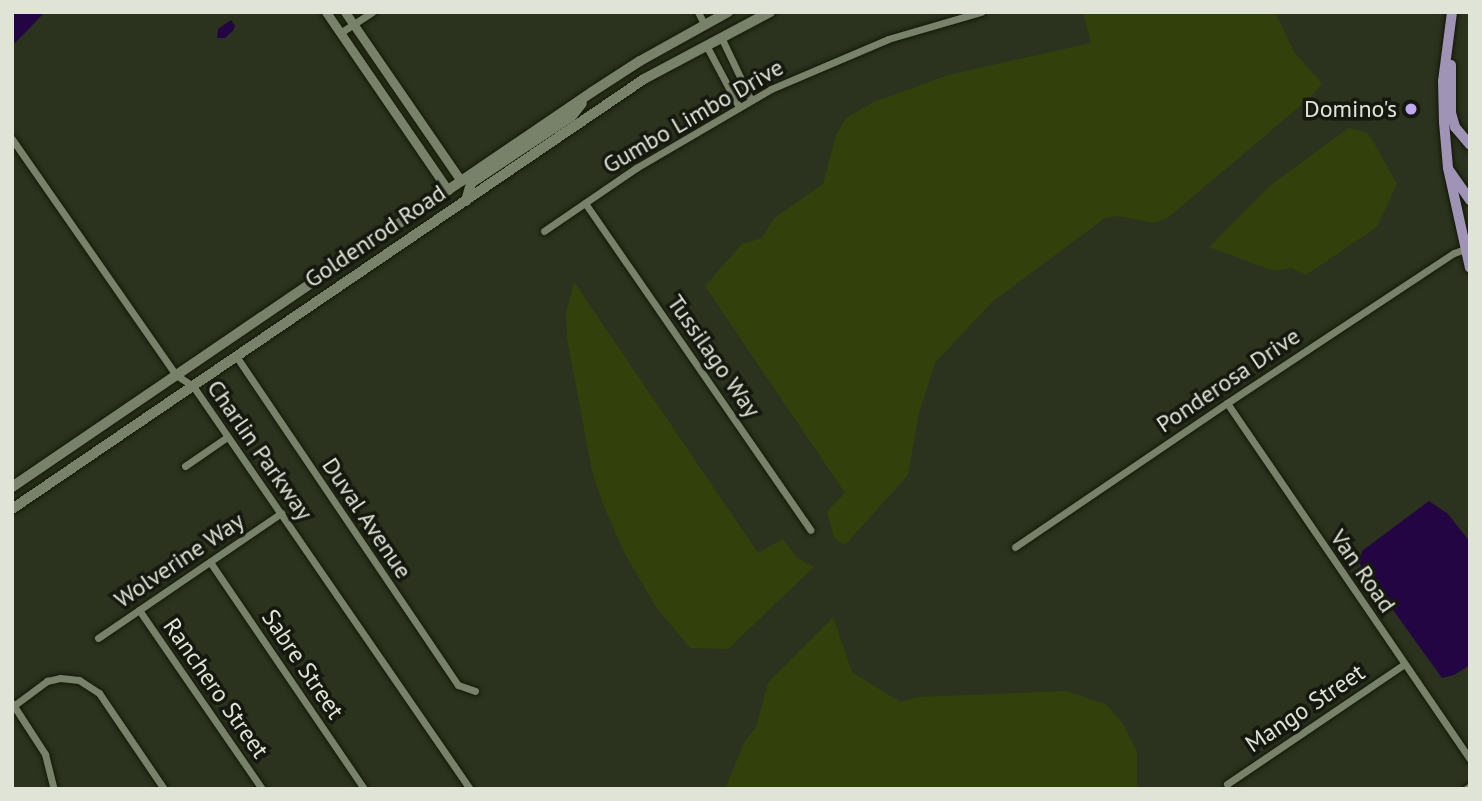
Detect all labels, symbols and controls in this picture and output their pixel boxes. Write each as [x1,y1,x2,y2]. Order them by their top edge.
street label: Gumbo Limbo Drive [598,53,788,179]
place label: Domino's [1304,95,1397,123]
marker: Domino's [1403,101,1419,117]
street label: Goldenrod Road [299,178,451,294]
street label: Tussilago Way [661,289,767,423]
street label: Ponderosa Drive [1151,321,1305,439]
street label: Charlin Parkway [201,374,319,526]
street label: Duval Avenue [316,452,418,584]
street label: Wolverine Way [109,506,249,614]
street label: Van Road [1324,524,1402,618]
street label: Sabre Street [256,604,350,724]
street label: Ranchero Street [157,613,275,763]
street label: Mango Street [1240,658,1370,758]

